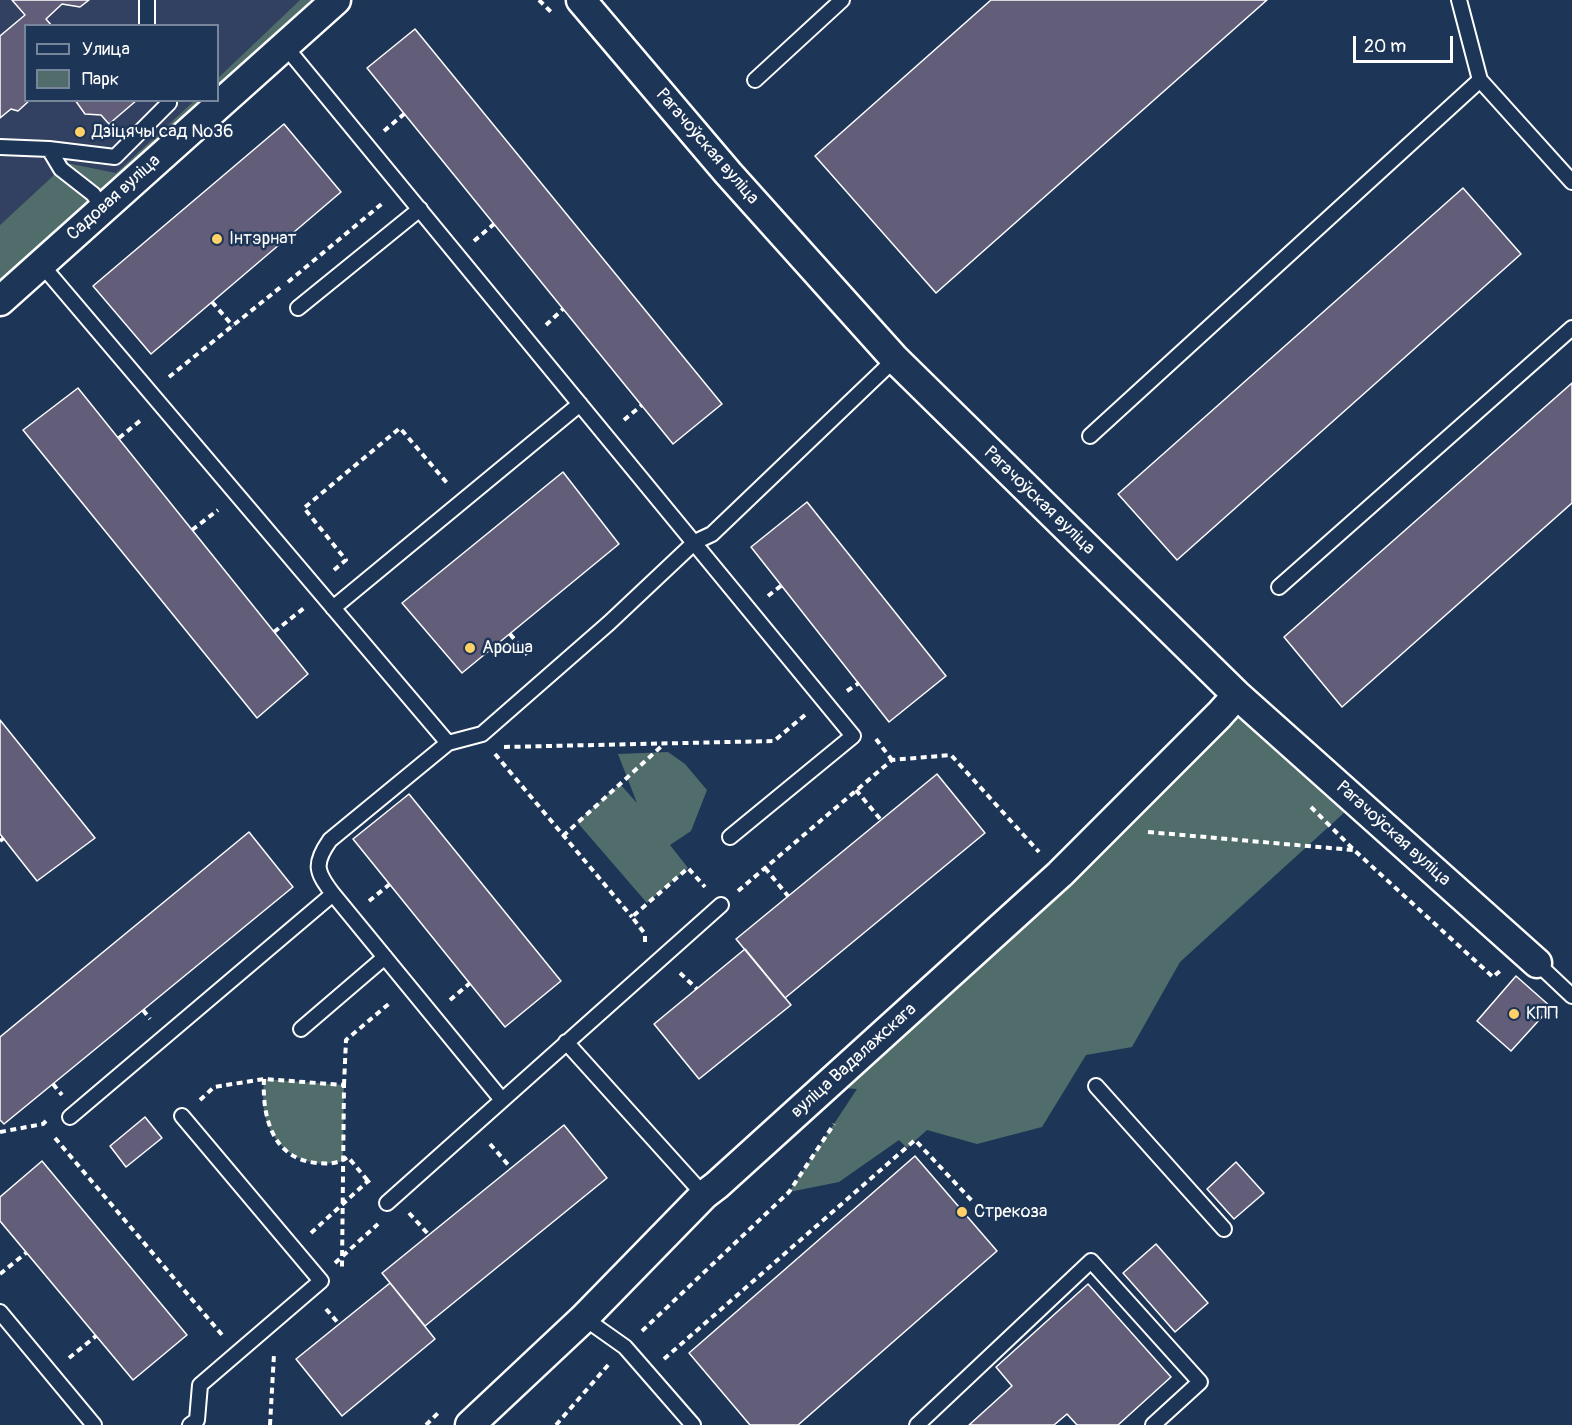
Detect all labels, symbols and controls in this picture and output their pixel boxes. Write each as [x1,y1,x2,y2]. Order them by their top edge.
legend [24,24,219,102]
scale bar [1356,24,1456,62]
text: 20 m [1364,35,1406,58]
text: Улица [82,38,130,61]
text: Парк [82,68,119,91]
street label: Рагачоўская вуліца [651,85,763,209]
place label: Дзіцячы сад №36 [92,121,234,143]
marker: Дзіцячы сад №36 [73,125,87,139]
street label: Садовая вуліца [63,150,165,246]
place label: Інтэрнат [229,228,297,250]
marker: Інтэрнат [210,232,224,246]
street label: Рагачоўская вуліца [979,442,1099,560]
place label: Ароша [482,637,533,659]
marker: Ароша [463,641,477,655]
street label: Рагачоўская вуліца [1331,777,1455,891]
street label: вуліца Вадалажскага [787,999,921,1123]
place label: КПП [1526,1003,1558,1025]
marker: КПП [1507,1007,1521,1021]
place label: Стрекоза [974,1201,1047,1223]
marker: Стрекоза [955,1205,969,1219]

